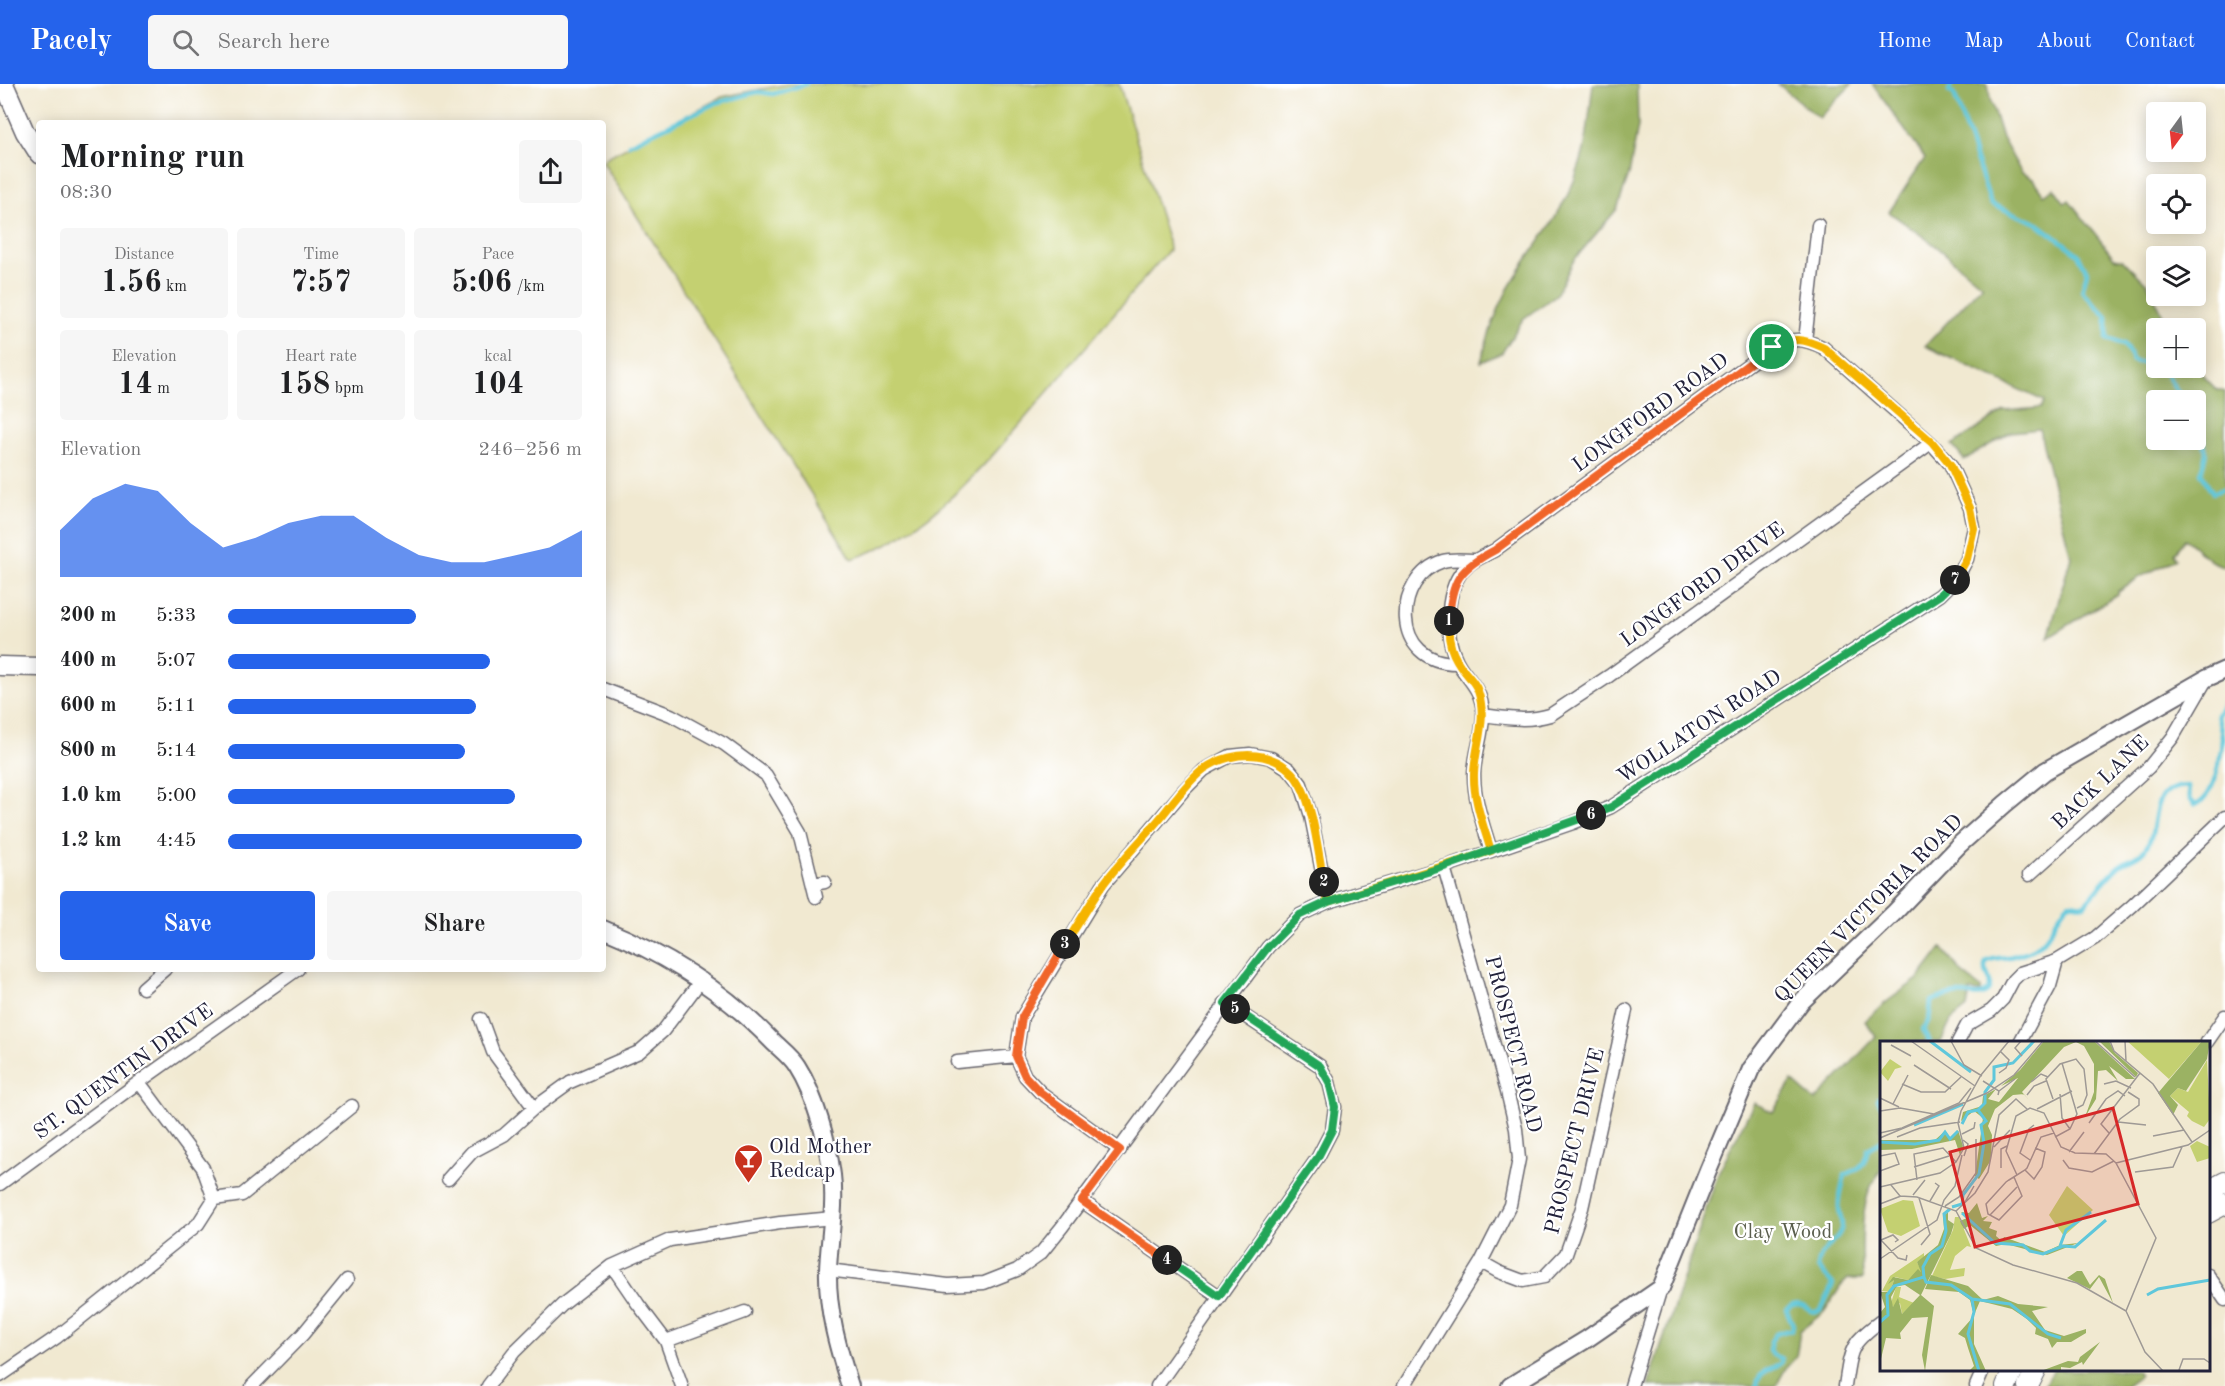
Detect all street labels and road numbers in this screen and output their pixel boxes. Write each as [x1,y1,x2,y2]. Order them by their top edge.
street label: LONGFORD ROAD [1569,350,1733,477]
street label: LONGFORD DRIVE [1617,519,1789,652]
street label: WOLLATON ROAD [1614,667,1786,788]
street label: BACK LANE [2049,732,2153,834]
street label: QUEEN VICTORIA ROAD [1771,811,1967,1007]
street label: PROSPECT ROAD [1480,954,1545,1135]
street label: ST. QUENTIN DRIVE [30,1000,217,1144]
street label: PROSPECT DRIVE [1542,1046,1609,1237]

